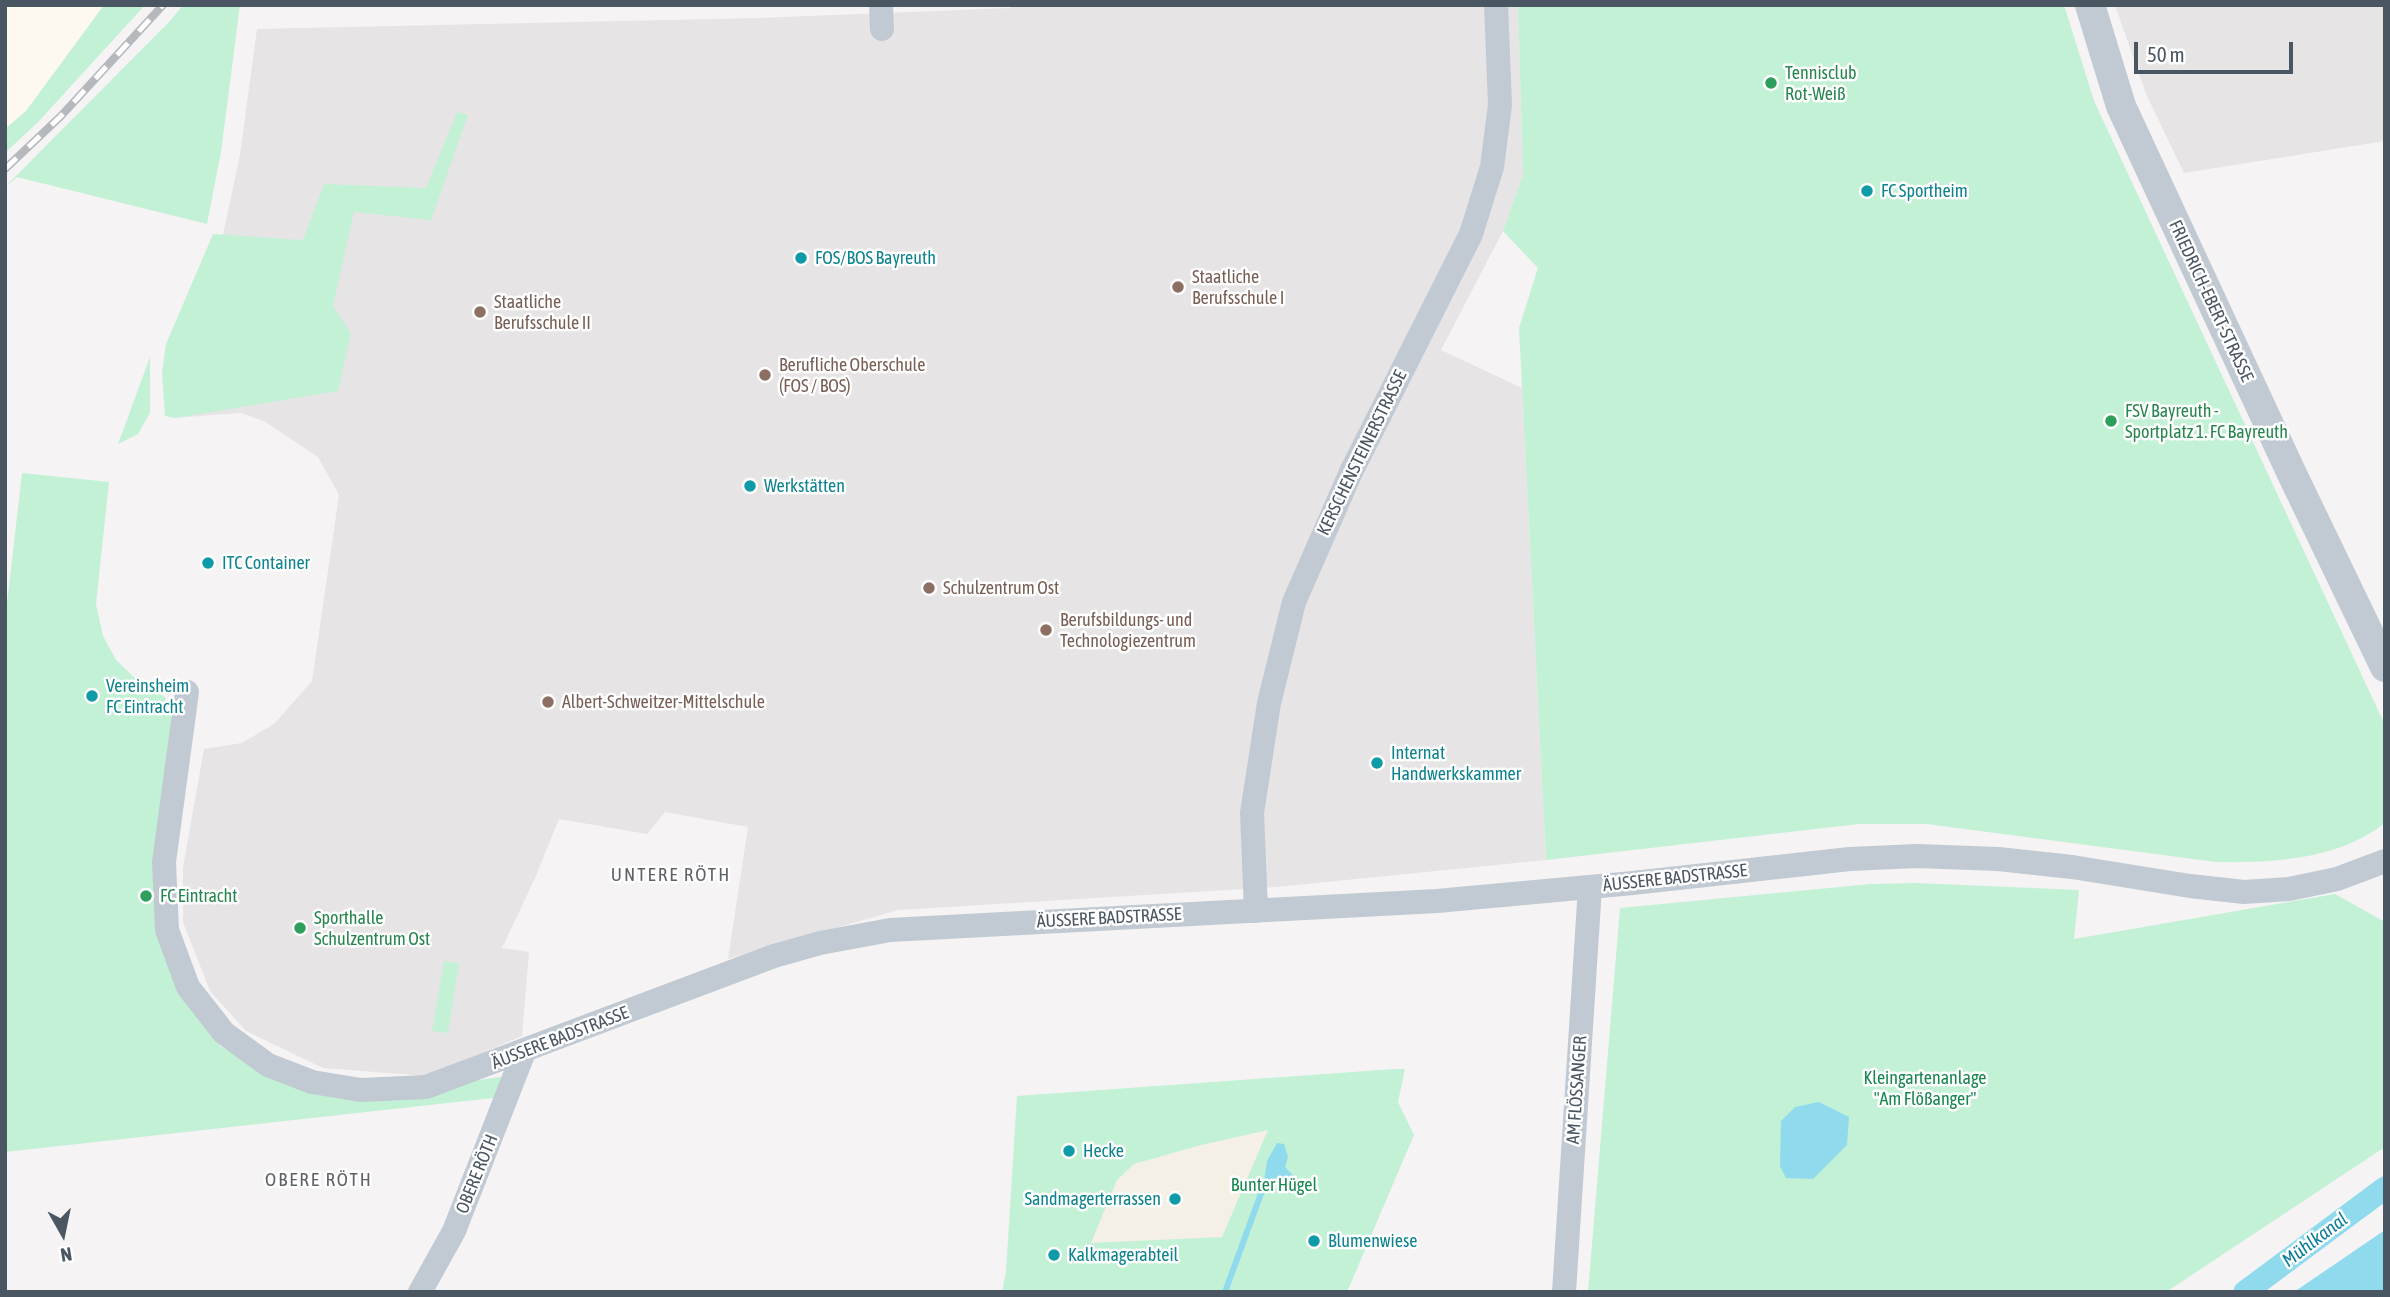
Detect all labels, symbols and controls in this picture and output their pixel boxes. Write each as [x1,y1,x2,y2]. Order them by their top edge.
scale bar [2138,28,2297,72]
text: 50 m [2147,42,2185,66]
place label: Tennisclub Rot-Weiß [1785,62,1857,104]
marker: Tennisclub Rot-Weiß [1763,75,1779,91]
place label: FC Sportheim [1881,180,1968,202]
marker: FC Sportheim [1859,183,1875,199]
street label: FRIEDRICH-EBERT-STRASSE [2164,217,2258,385]
place label: FOS/BOS Bayreuth [815,247,936,269]
marker: FOS/BOS Bayreuth [793,250,809,266]
place label: Staatliche Berufsschule I [1192,266,1284,308]
marker: Staatliche Berufsschule I [1170,279,1186,295]
place label: Staatliche Berufsschule II [494,291,591,334]
marker: Staatliche Berufsschule II [472,304,488,320]
place label: Berufliche Oberschule (FOS / BOS) [779,354,925,396]
marker: Berufliche Oberschule (FOS / BOS) [757,367,773,383]
street label: KERSCHENSTEINERSTRASSE [1313,367,1411,539]
place label: FSV Bayreuth - Sportplatz 1. FC Bayreuth [2125,400,2288,442]
marker: FSV Bayreuth - Sportplatz 1. FC Bayreuth [2103,413,2119,429]
place label: Werkstätten [764,475,845,497]
marker: Werkstätten [742,478,758,494]
place label: ITC Container [222,552,310,574]
marker: ITC Container [200,555,216,571]
place label: Schulzentrum Ost [943,577,1059,599]
marker: Schulzentrum Ost [921,580,937,596]
place label: Berufsbildungs- und Technologiezentrum [1060,609,1196,652]
marker: Berufsbildungs- und Technologiezentrum [1038,622,1054,638]
place label: Vereinsheim FC Eintracht [106,675,189,718]
marker: Vereinsheim FC Eintracht [84,688,100,704]
place label: Albert-Schweitzer-Mittelschule [562,691,765,713]
marker: Albert-Schweitzer-Mittelschule [540,694,556,710]
place label: Internat Handwerkskammer [1391,742,1521,784]
marker: Internat Handwerkskammer [1369,755,1385,771]
street label: ÄUSSERE BADSTRASSE [1602,860,1748,896]
district label: UNTERE RÖTH [612,864,730,886]
place label: FC Eintracht [160,885,237,907]
marker: FC Eintracht [138,888,154,904]
street label: ÄUSSERE BADSTRASSE [1036,903,1182,933]
place label: Sporthalle Schulzentrum Ost [314,907,430,950]
marker: Sporthalle Schulzentrum Ost [292,920,308,936]
street label: ÄUSSERE BADSTRASSE [489,1002,631,1074]
street label: AM FLÖSSANGER [1562,1035,1592,1145]
park label: Kleingartenanlage "Am Flößanger" [1863,1067,1987,1110]
street label: OBERE RÖTH [451,1131,503,1217]
place label: Hecke [1083,1140,1124,1162]
marker: Hecke [1061,1143,1077,1159]
district label: OBERE RÖTH [266,1169,372,1191]
park label: Bunter Hügel [1231,1174,1317,1196]
place label: Sandmagerterrassen [1024,1188,1161,1210]
marker: Sandmagerterrassen [1167,1191,1183,1207]
north arrow [28,1199,98,1269]
water label: Mühlkanal [2278,1208,2352,1272]
place label: Blumenwiese [1328,1230,1417,1252]
marker: Blumenwiese [1306,1233,1322,1249]
text: N [59,1243,74,1266]
place label: Kalkmagerabteil [1068,1244,1178,1266]
marker: Kalkmagerabteil [1046,1247,1062,1263]

